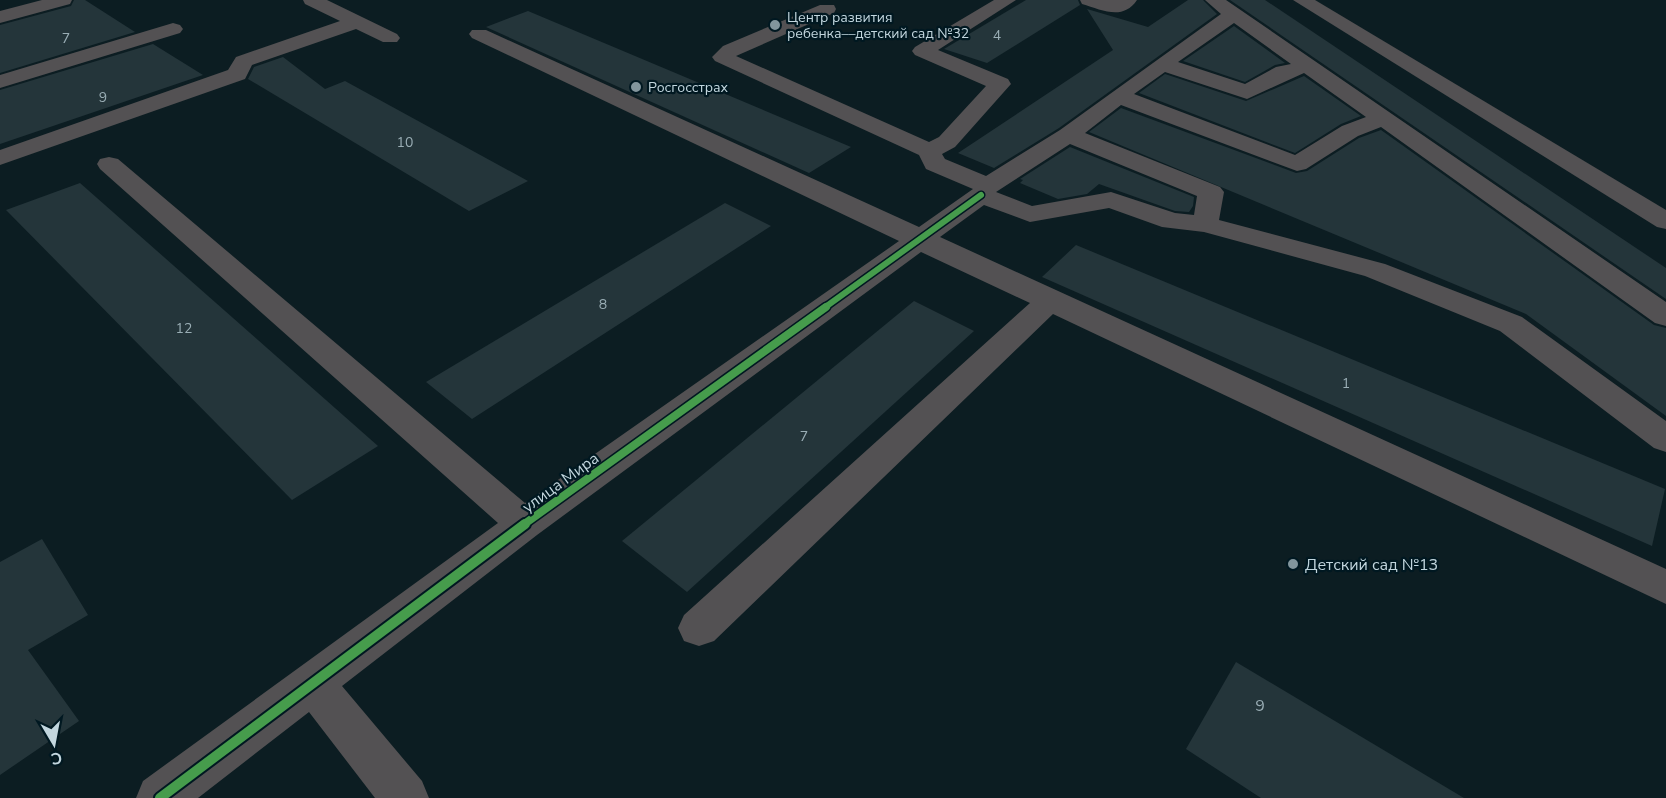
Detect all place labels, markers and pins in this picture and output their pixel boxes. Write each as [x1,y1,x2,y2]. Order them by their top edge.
place label: Центр развития ребенка––детский сад №32 [787,8,969,43]
marker: Центр развития ребенка––детский сад №32 [768,18,782,32]
place label: Росгосстрах [648,78,729,97]
marker: Росгосстрах [629,80,643,94]
place label: Детский сад №13 [1305,554,1438,576]
marker: Детский сад №13 [1286,557,1300,571]

